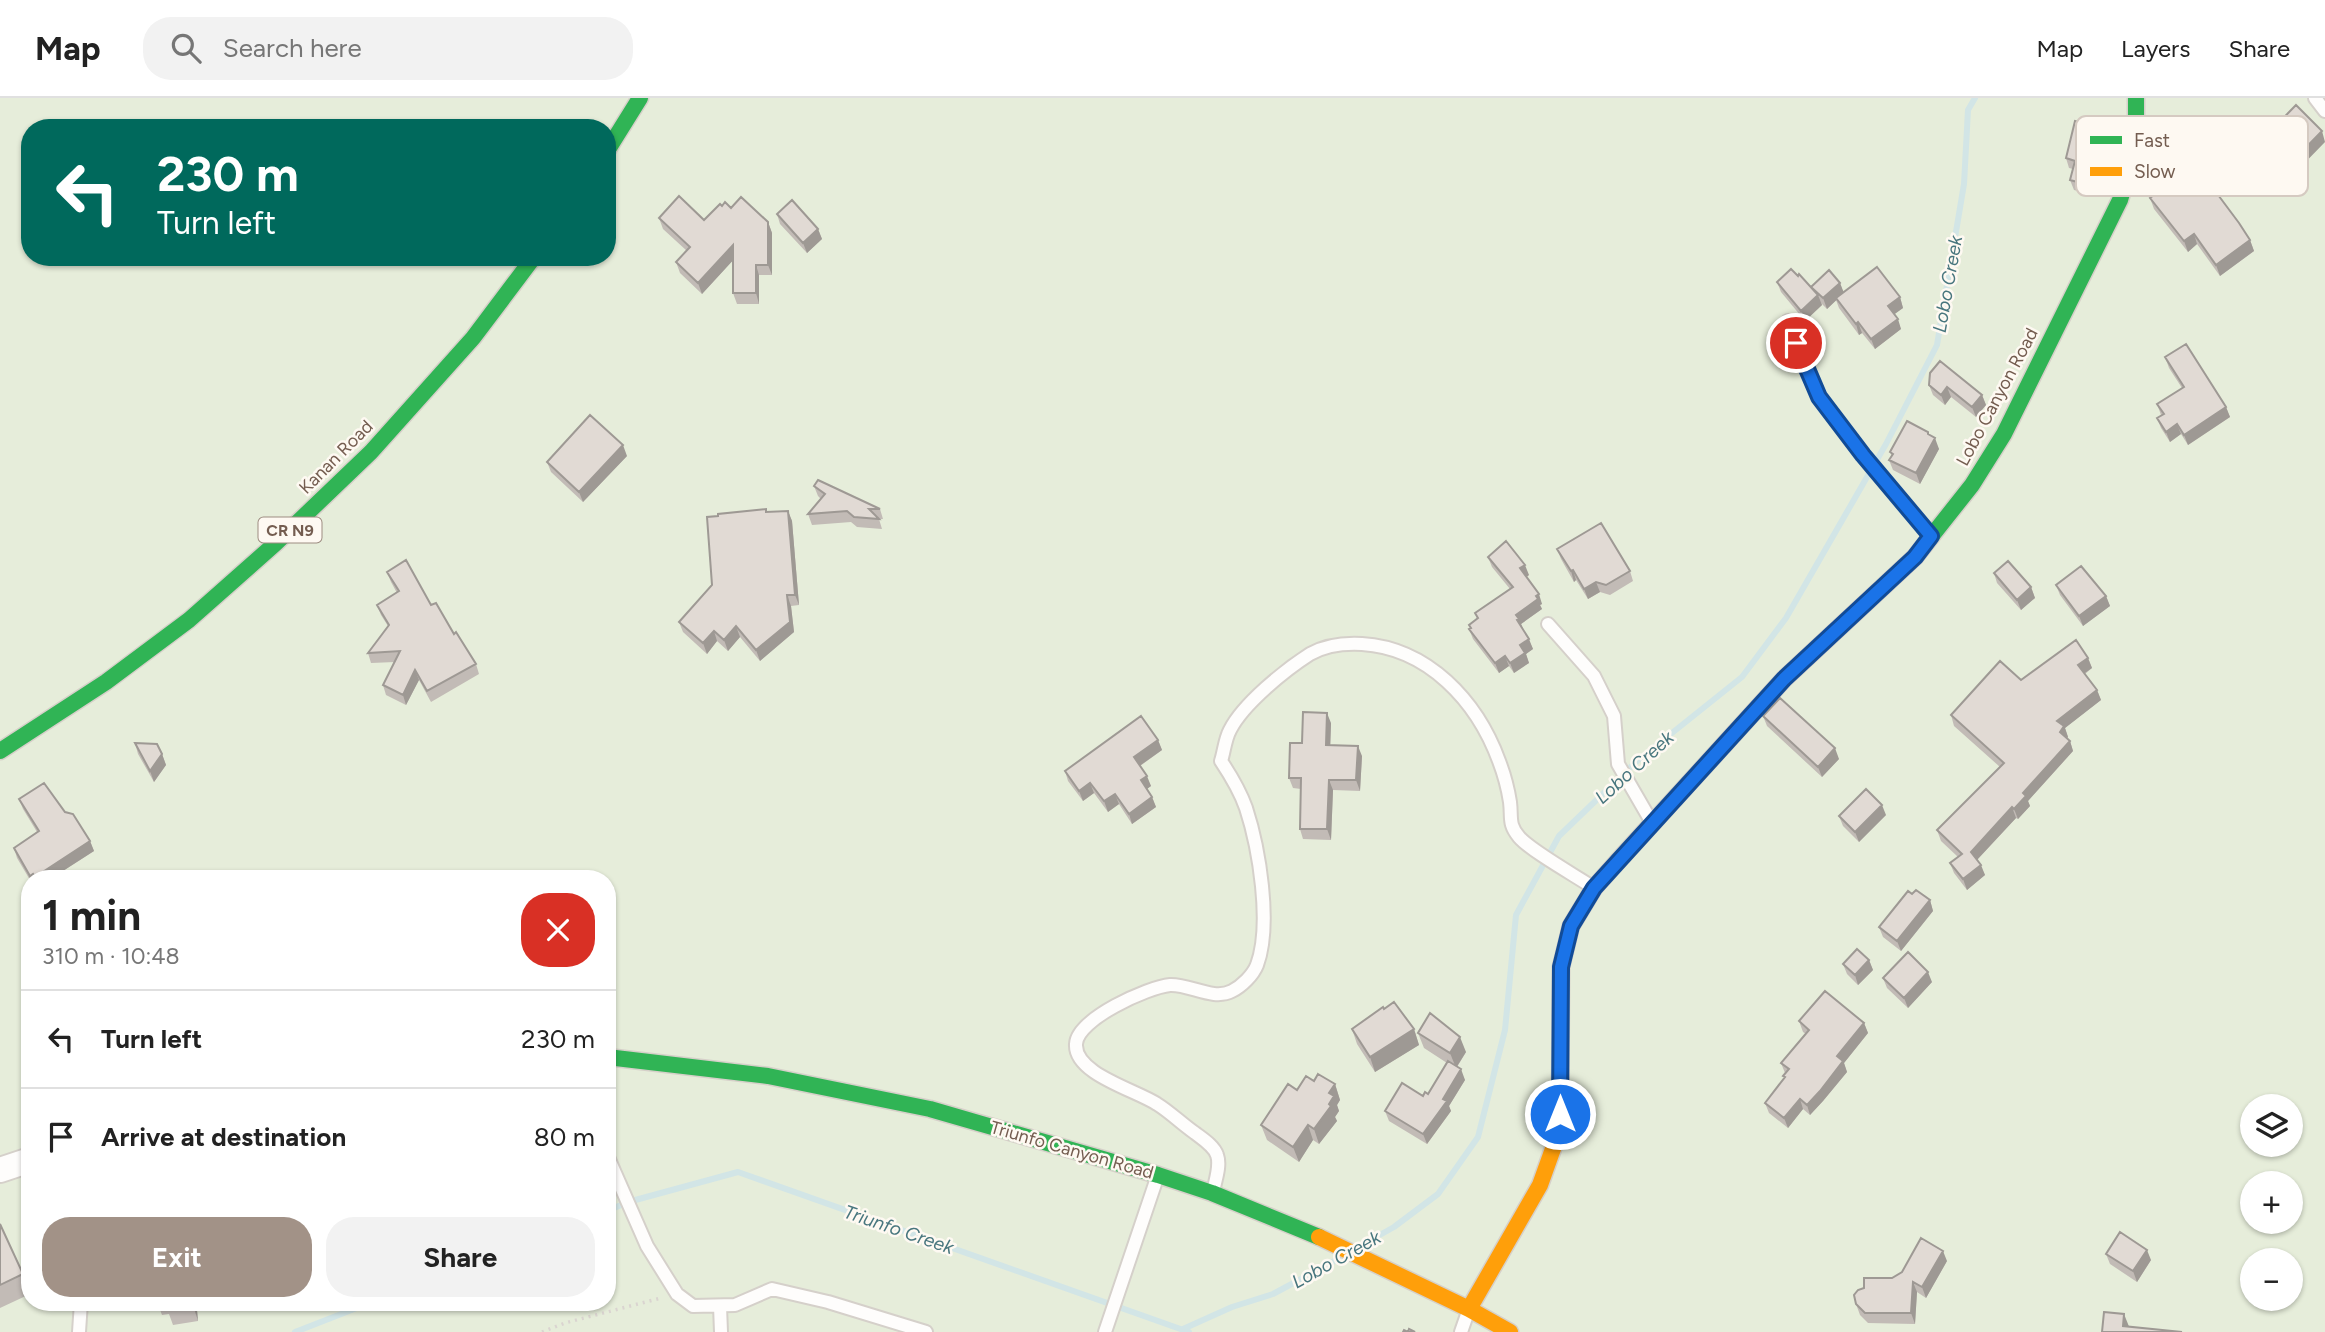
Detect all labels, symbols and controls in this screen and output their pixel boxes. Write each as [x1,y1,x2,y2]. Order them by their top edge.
search box [143,17,633,80]
text: Map [35,29,101,68]
icon: search [167,29,205,67]
text: Search here [223,32,362,64]
text: Map [2036,34,2083,63]
text: Layers [2121,34,2190,63]
text: Share [2228,34,2290,63]
legend [2076,116,2308,196]
text: Fast [2134,129,2170,152]
text: 230 m [157,144,299,203]
icon: left [42,147,133,238]
text: Slow [2134,160,2176,183]
text: Turn left [157,204,276,242]
water label: Lobo Creek [1928,233,1967,334]
pin [1766,313,1826,373]
icon: arrive [1777,324,1815,362]
street label: Lobo Canyon Road [1951,324,2043,470]
street label: Kanan Road [295,416,377,498]
road number: CR N9 [258,518,322,542]
water label: Lobo Creek [1590,726,1679,809]
text: 1 min [42,890,141,941]
button: close [521,893,595,967]
text: 310 m · 10:48 [42,942,180,970]
icon: left [42,1020,80,1058]
text: Turn left [101,1023,202,1055]
text: 230 m [521,1023,595,1055]
position arrow [1523,1077,1597,1151]
map controls [2240,1094,2303,1311]
button: layers [2240,1094,2303,1157]
street label: Triunfo Canyon Road [988,1116,1156,1184]
icon: arrive [42,1118,80,1156]
text: Arrive at destination [101,1121,346,1153]
text: 80 m [534,1121,595,1153]
button: + [2240,1171,2303,1234]
water label: Triunfo Creek [841,1200,957,1259]
button: Exit [42,1217,312,1297]
button: Share [326,1217,595,1297]
water label: Lobo Creek [1288,1225,1385,1293]
button: − [2240,1248,2303,1311]

